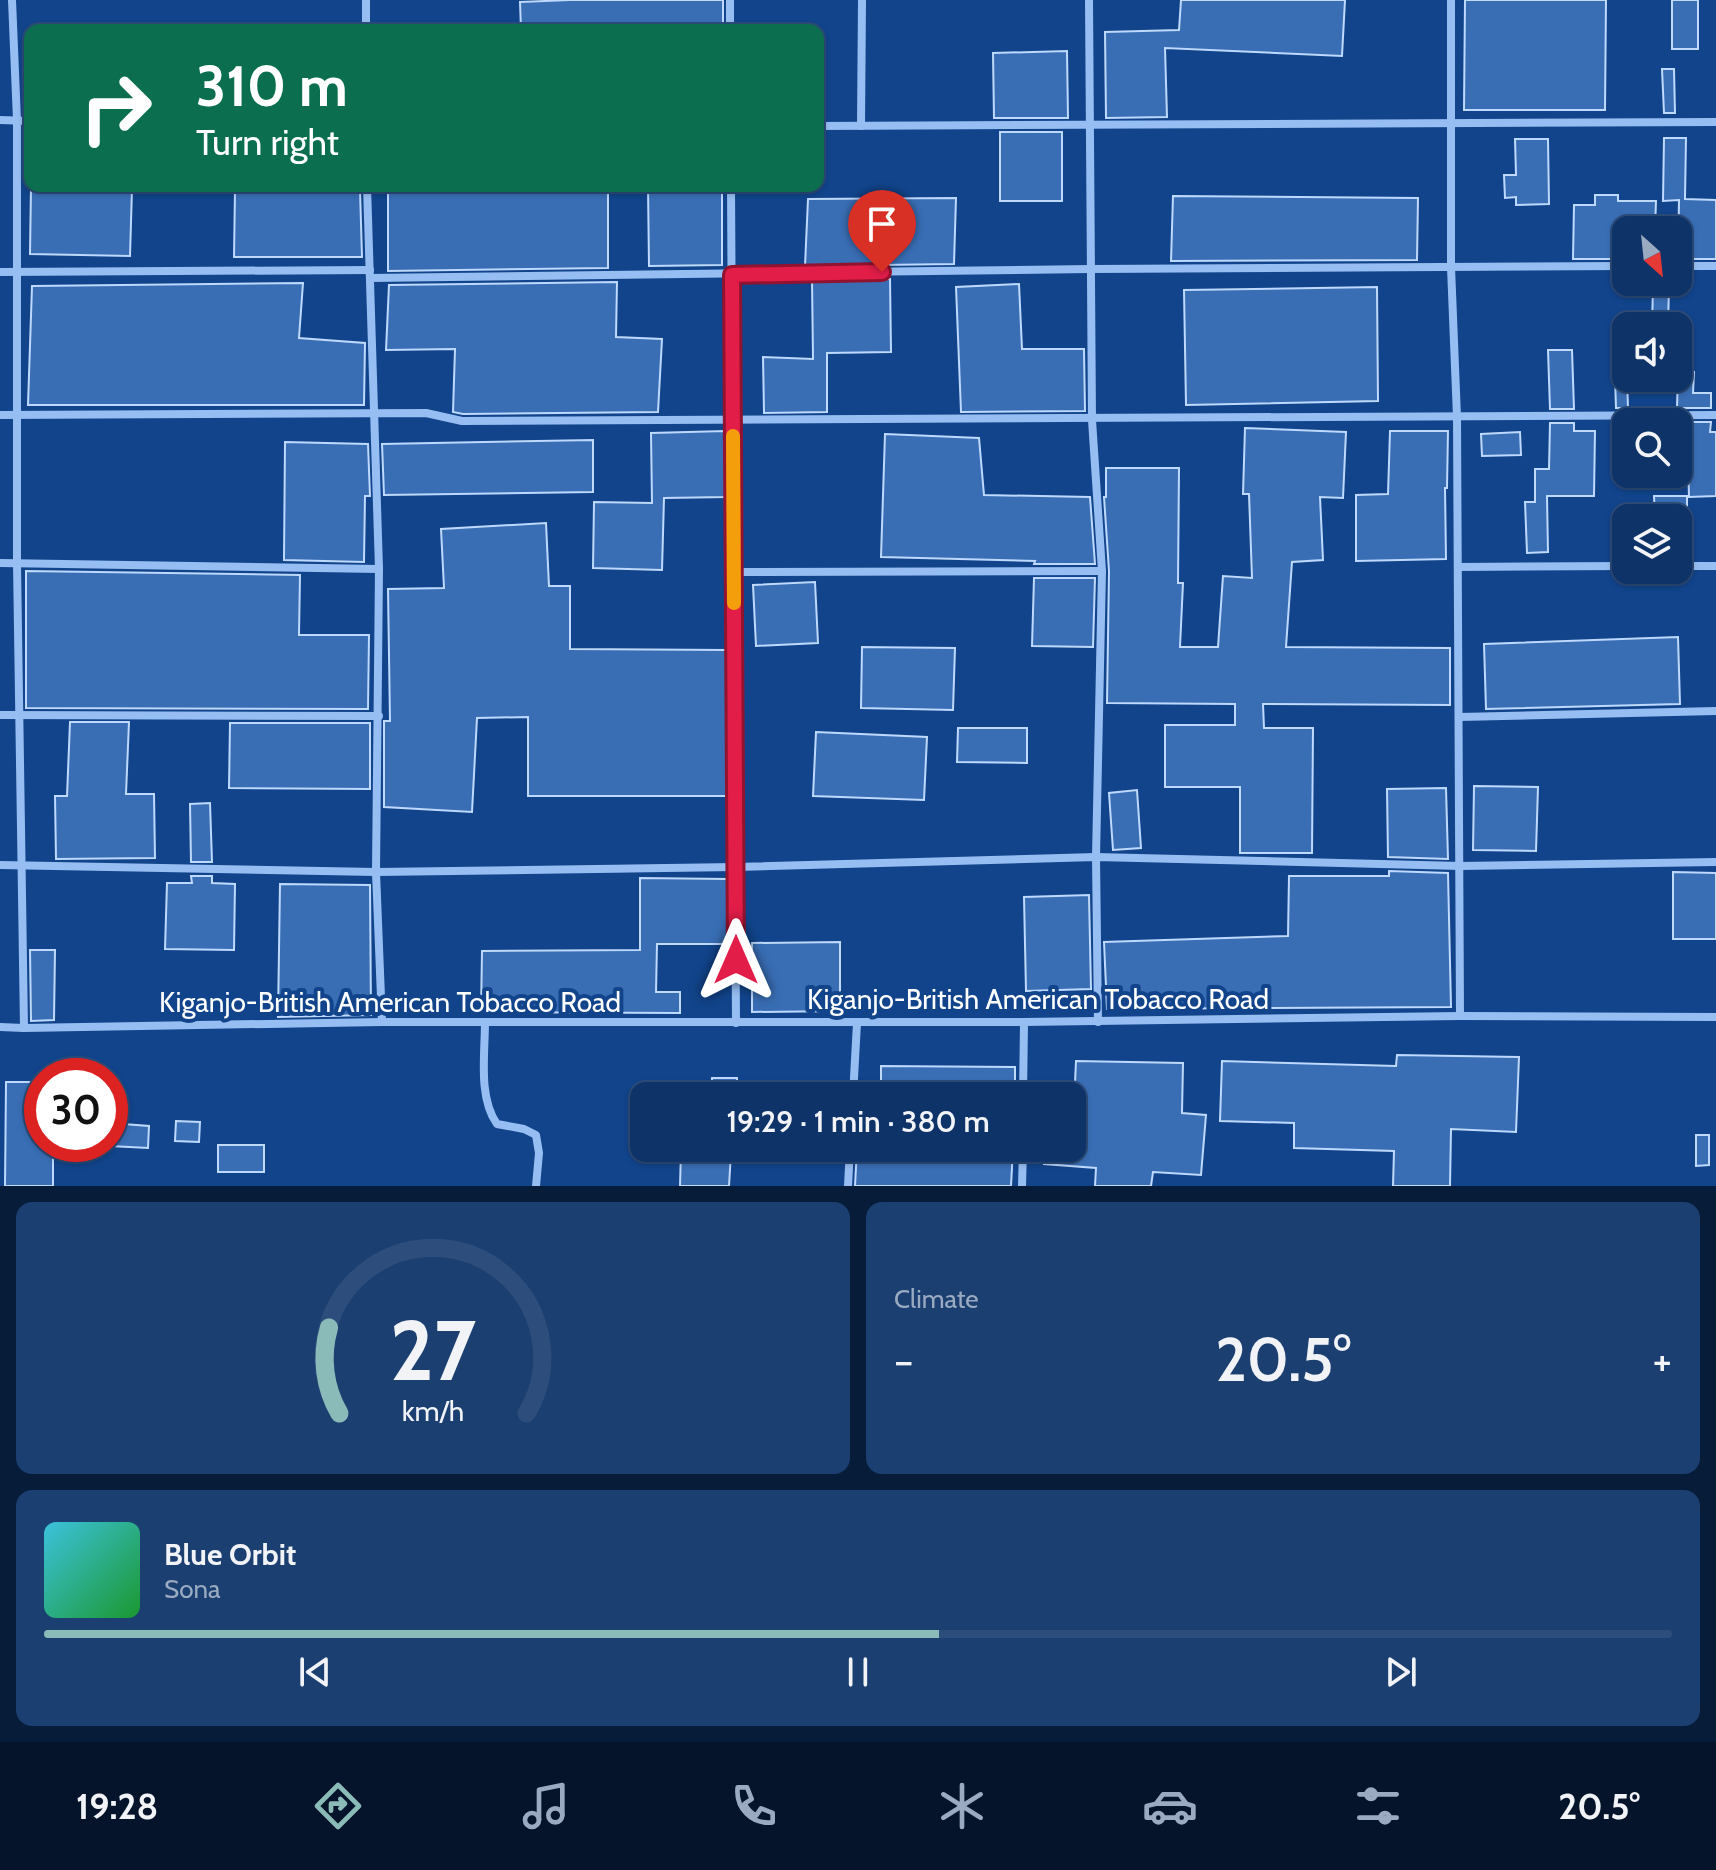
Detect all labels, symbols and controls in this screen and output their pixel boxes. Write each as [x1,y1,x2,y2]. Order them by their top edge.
text: 310 m [196,52,348,120]
icon: right [64,56,168,160]
text: Turn right [196,120,339,164]
pin [848,190,916,272]
icon: arrive [860,202,904,246]
north arrow [1612,216,1692,296]
map controls [1612,216,1692,584]
button: sound [1612,312,1692,392]
button: search [1612,408,1692,488]
button: layers [1612,504,1692,584]
position arrow [694,918,778,1002]
street label: Kiganjo-British American Tobacco Road [807,982,1269,1016]
street label: Kiganjo-British American Tobacco Road [159,985,621,1019]
speed limit sign: 30 [24,1058,128,1162]
text: 19:29 · 1 min · 380 m [726,1103,990,1140]
text: Climate [894,1283,979,1315]
text: 27 [390,1300,476,1401]
text: 20.5° [1215,1323,1351,1396]
text: − [894,1334,913,1387]
text: + [1653,1334,1672,1387]
text: km/h [402,1393,464,1428]
text: Blue Orbit [164,1536,296,1573]
text: Sona [164,1573,221,1605]
icon: previous [293,1650,337,1694]
icon: pause [836,1650,880,1694]
icon: next [1379,1650,1423,1694]
icon: directions [310,1778,366,1834]
icon: music [518,1778,574,1834]
icon: phone [726,1778,782,1834]
icon: climate [934,1778,990,1834]
icon: car [1142,1778,1198,1834]
icon: filters [1350,1778,1406,1834]
text: 19:28 [76,1784,158,1828]
text: 20.5° [1558,1784,1640,1828]

